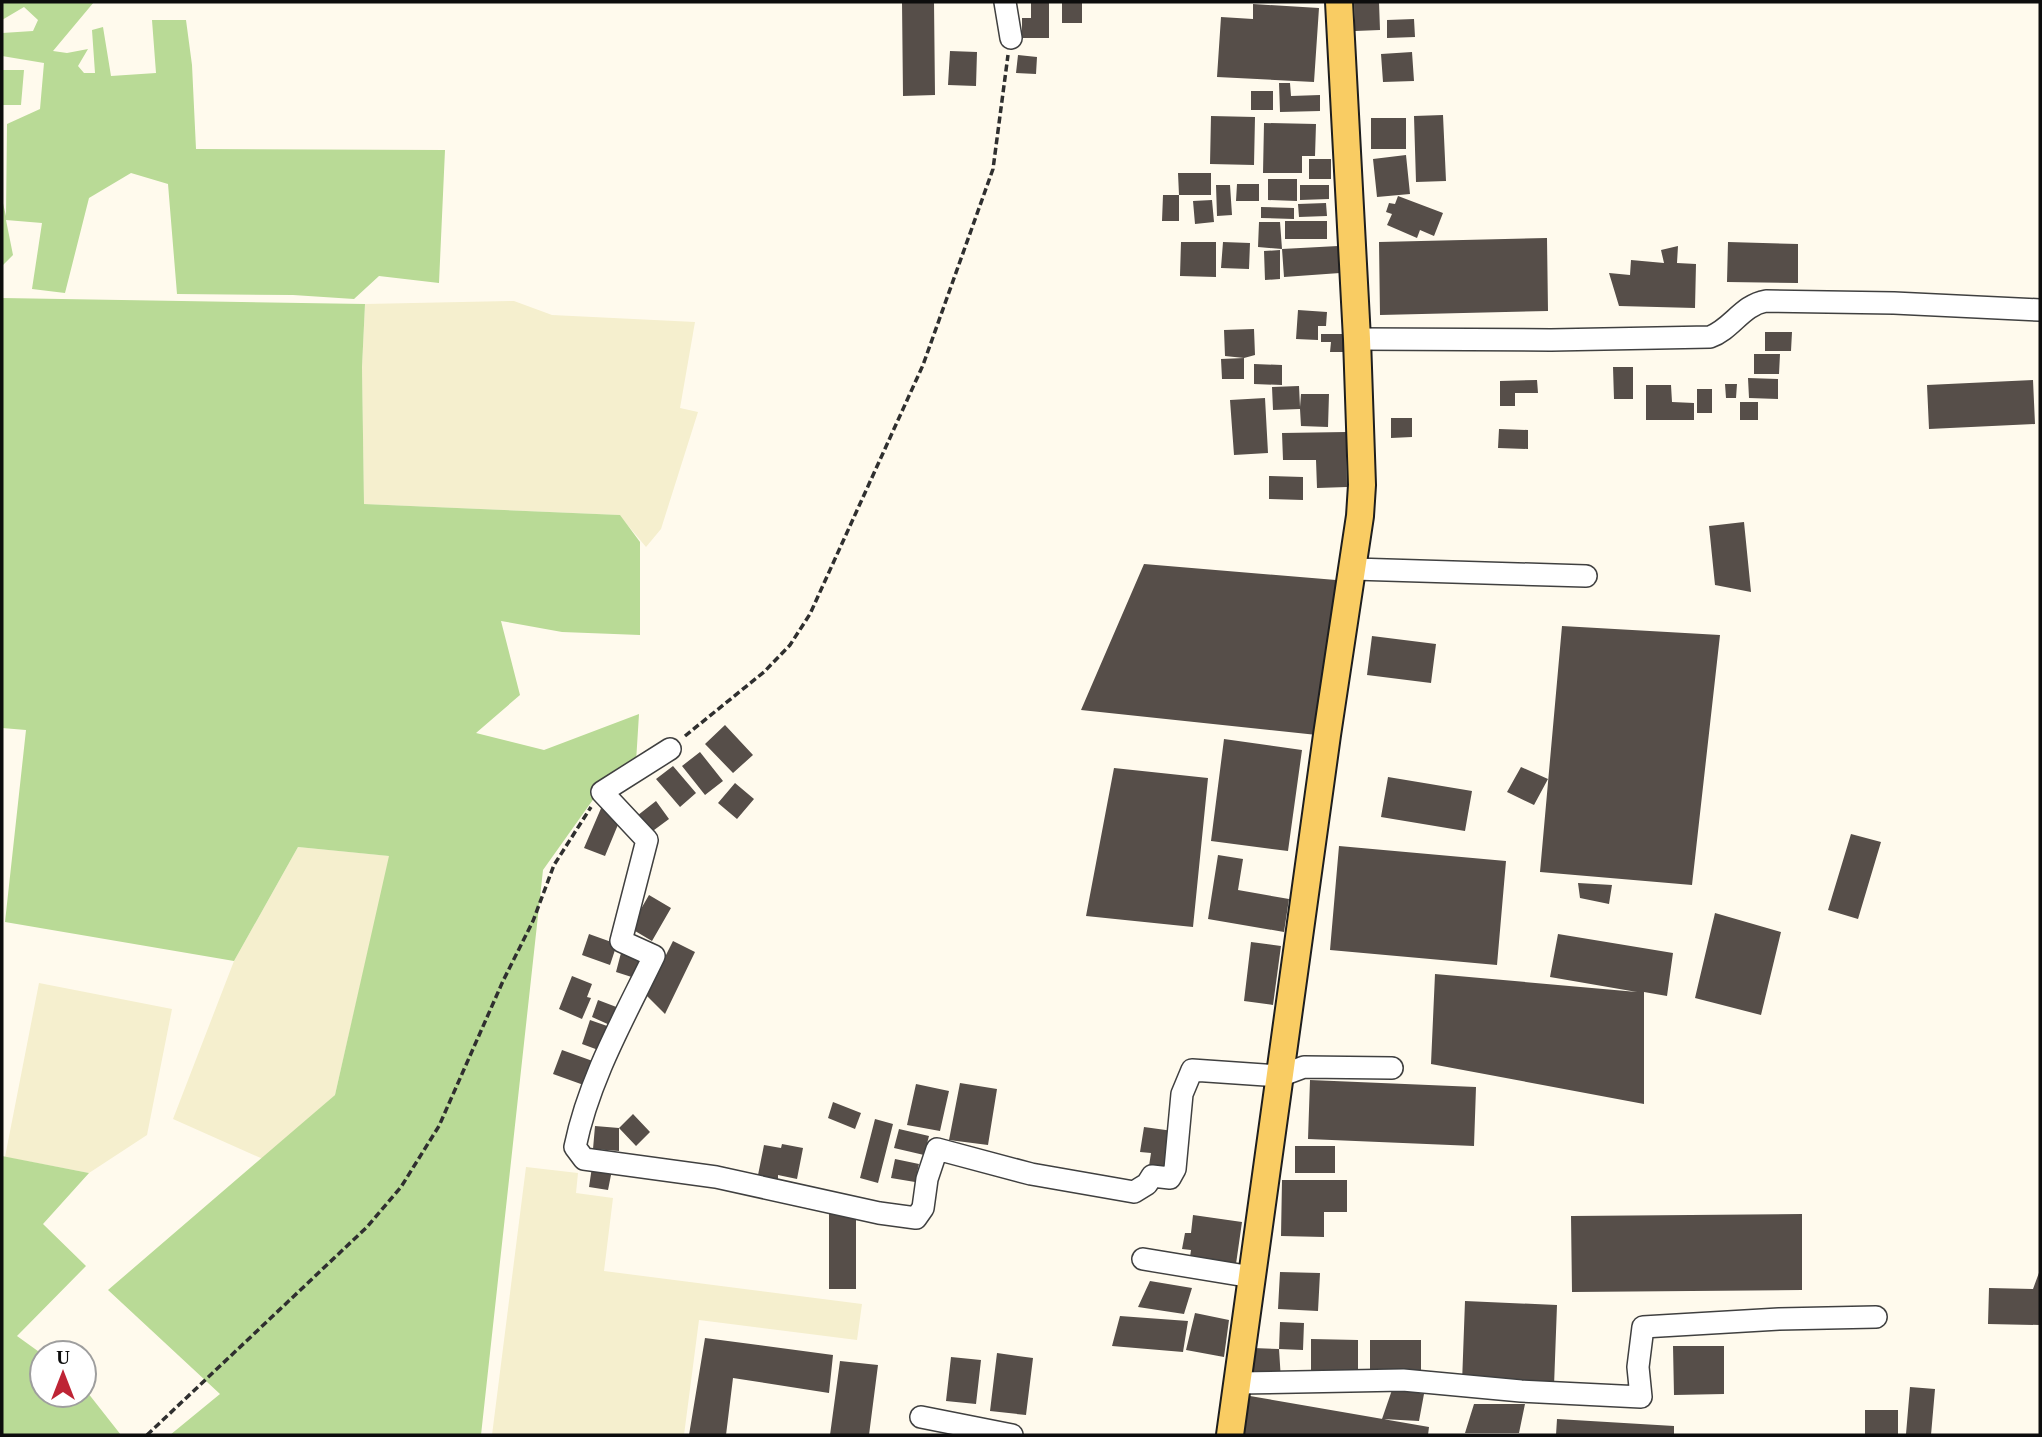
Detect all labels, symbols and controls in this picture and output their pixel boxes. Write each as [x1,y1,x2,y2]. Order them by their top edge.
north arrow [28,1339,98,1409]
text: U [56,1347,70,1368]

